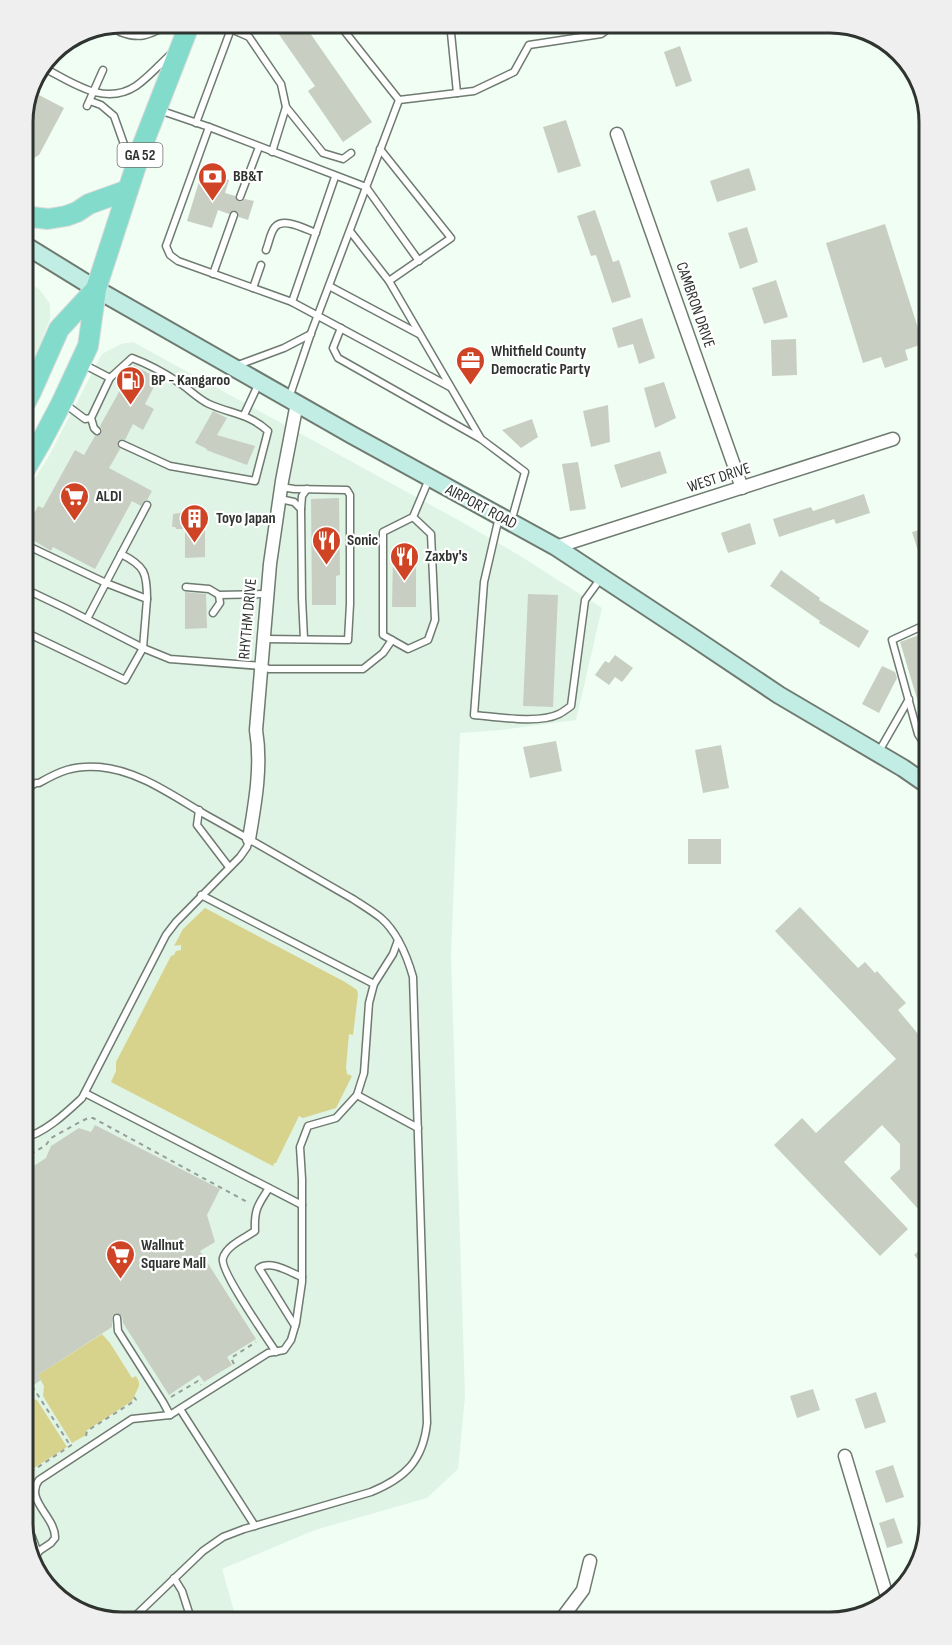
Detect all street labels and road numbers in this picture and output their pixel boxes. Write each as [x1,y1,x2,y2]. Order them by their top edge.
road number: GA 52 [118,143,162,167]
street label: CAMBRON DRIVE [671,260,719,350]
street label: WEST DRIVE [685,459,753,497]
street label: AIRPORT ROAD [441,480,520,534]
street label: RHYTHM DRIVE [235,578,261,660]

